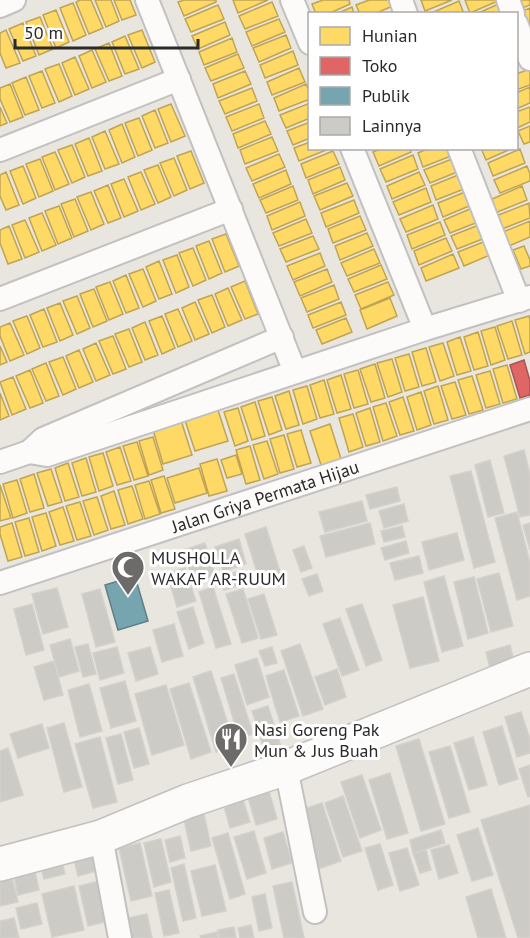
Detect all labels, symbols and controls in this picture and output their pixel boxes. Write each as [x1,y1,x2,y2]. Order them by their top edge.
scale bar [15,12,198,50]
legend [308,12,518,150]
text: 50 m [24,21,63,44]
text: Hunian [362,24,417,47]
text: Toko [362,54,397,77]
text: Publik [362,84,410,107]
text: Lainnya [362,114,422,137]
street label: Jalan Griya Permata Hijau [168,455,362,538]
place label: MUSHOLLA WAKAF AR-RUUM [151,546,286,590]
mosque icon: MUSHOLLA WAKAF AR-RUUM [110,549,146,596]
place label: Nasi Goreng Pak Mun & Jus Buah [254,718,380,762]
restaurant icon: Nasi Goreng Pak Mun & Jus Buah [213,721,249,768]

